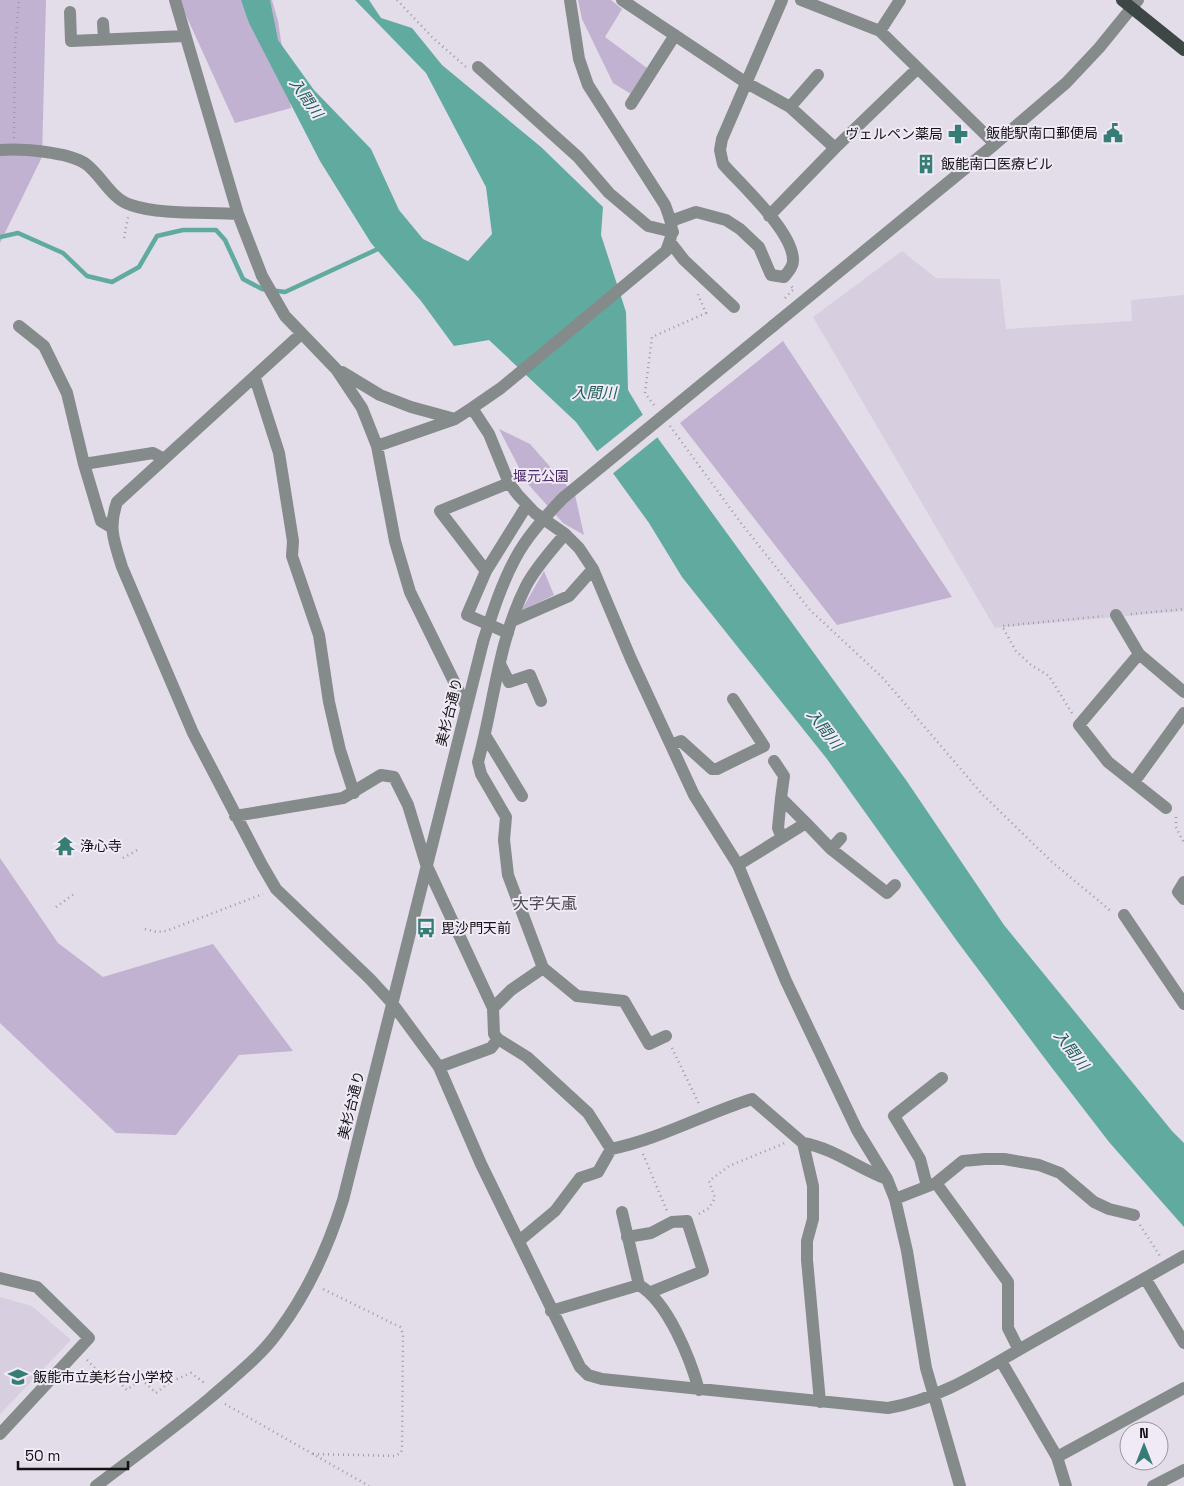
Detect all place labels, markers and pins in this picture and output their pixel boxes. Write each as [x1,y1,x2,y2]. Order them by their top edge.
public building icon: 飯能駅南口郵便局 [1102,122,1124,144]
pharmacy icon: ヴェルペン薬局 [947,123,969,145]
place label: 飯能駅南口郵便局 [986,124,1098,142]
place label: ヴェルペン薬局 [845,125,943,143]
building icon: 飯能南口医療ビル [915,153,937,175]
place label: 飯能南口医療ビル [941,155,1053,173]
temple icon: 浄心寺 [54,835,76,857]
place label: 浄心寺 [80,837,122,855]
bus stop icon: 毘沙門天前 [415,917,437,939]
place label: 毘沙門天前 [441,919,511,937]
school or university icon: 飯能市立美杉台小学校 [7,1366,29,1388]
place label: 飯能市立美杉台小学校 [33,1368,173,1386]

